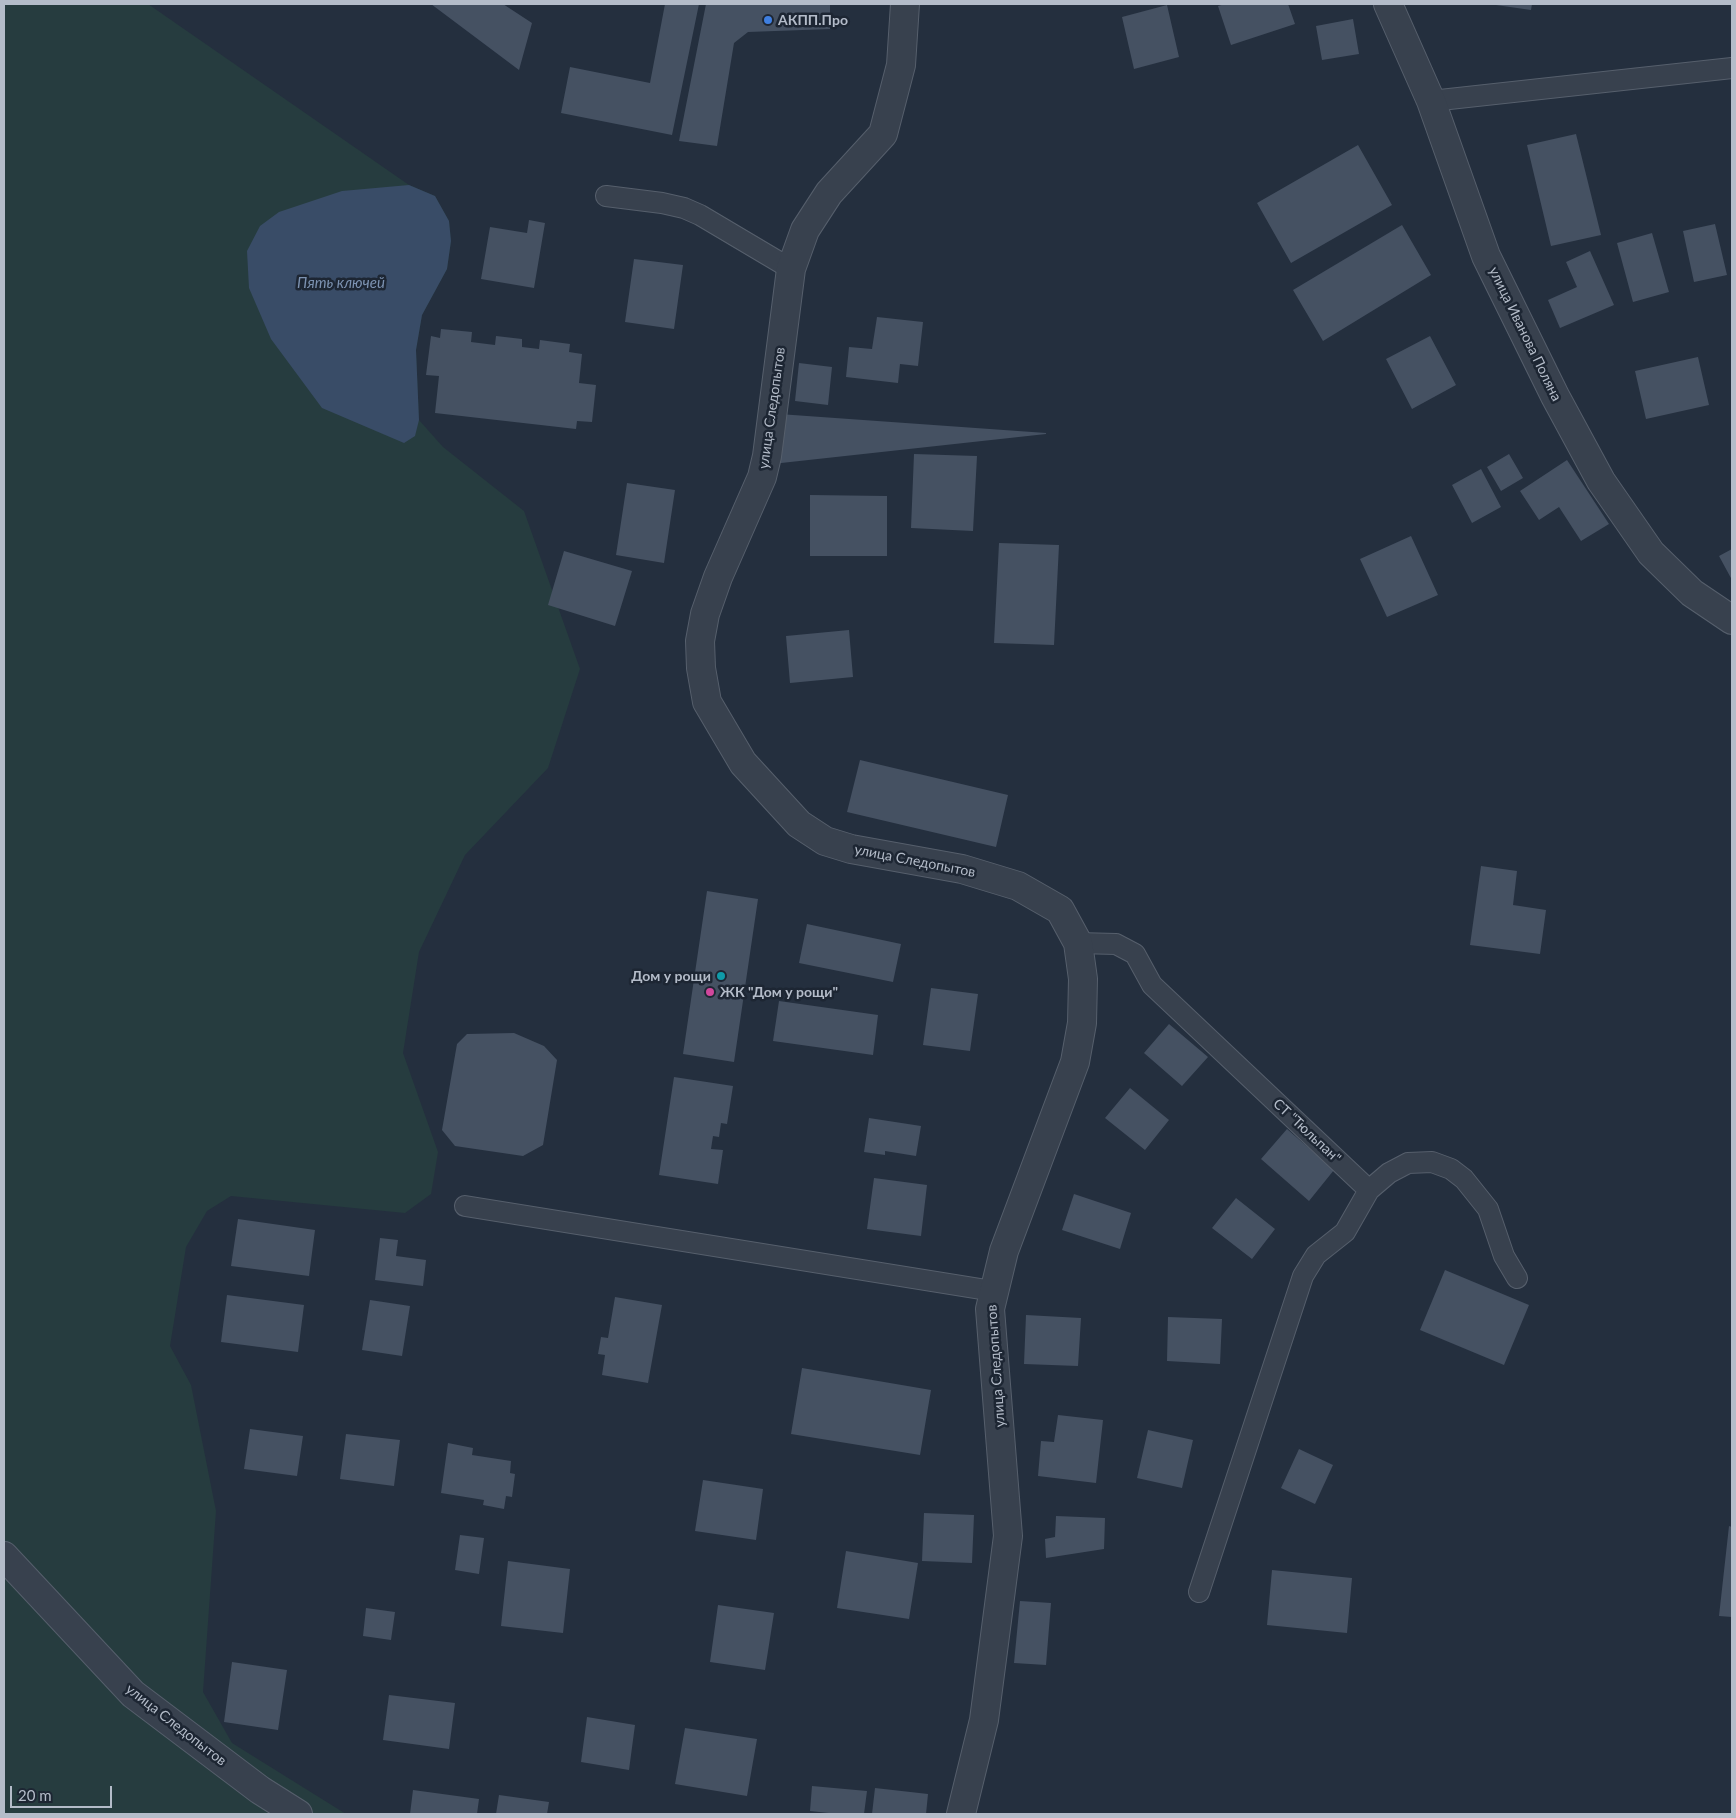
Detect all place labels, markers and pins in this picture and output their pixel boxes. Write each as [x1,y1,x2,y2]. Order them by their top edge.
place label: АКПП.Про [778,12,848,28]
marker: АКПП.Про [762,14,774,26]
place label: Дом у рощи [631,968,711,984]
marker: Дом у рощи [715,970,727,982]
place label: ЖК "Дом у рощи" [720,984,838,1000]
marker: ЖК "Дом у рощи" [704,986,716,998]

